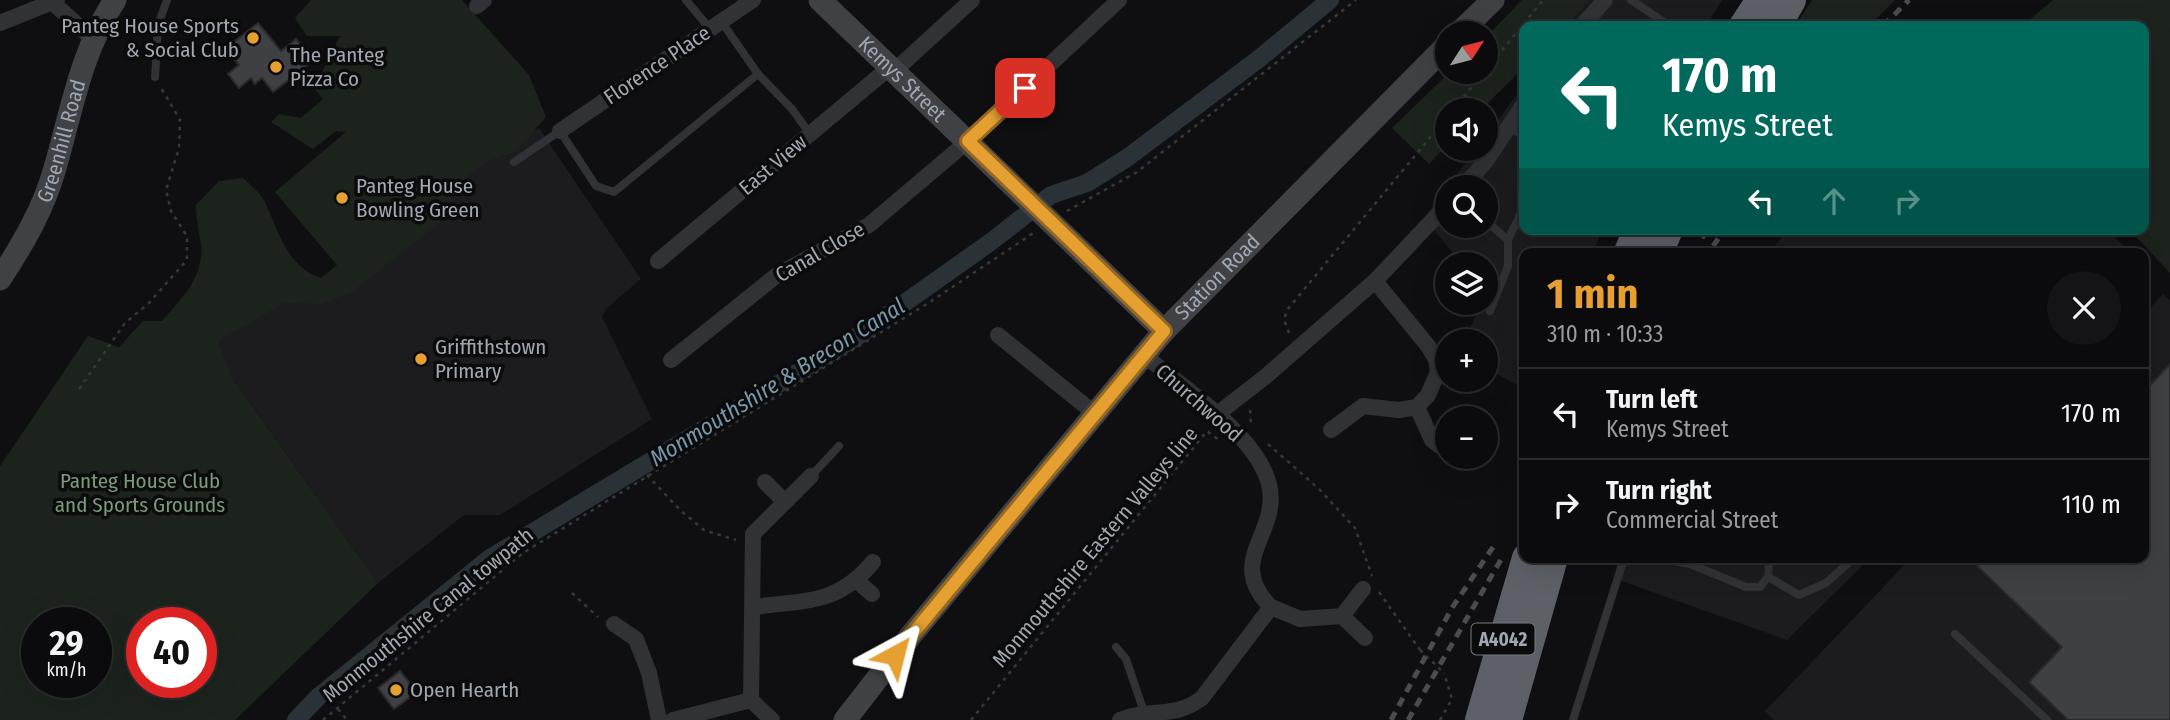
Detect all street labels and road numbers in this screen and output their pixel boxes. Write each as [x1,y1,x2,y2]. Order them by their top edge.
street label: Florence Place [599,20,715,110]
street label: Kemys Street [853,31,952,127]
street label: Greenhill Road [31,77,91,207]
street label: East View [734,129,812,201]
street label: Canal Close [771,216,869,288]
street label: Station Road [1169,229,1265,325]
street label: Churchwood [1150,358,1248,448]
street label: Monmouthshire Eastern Valleys line [987,421,1203,673]
street label: Monmouthshire Canal towpath [317,522,539,708]
road number: A4042 [1472,624,1534,654]

